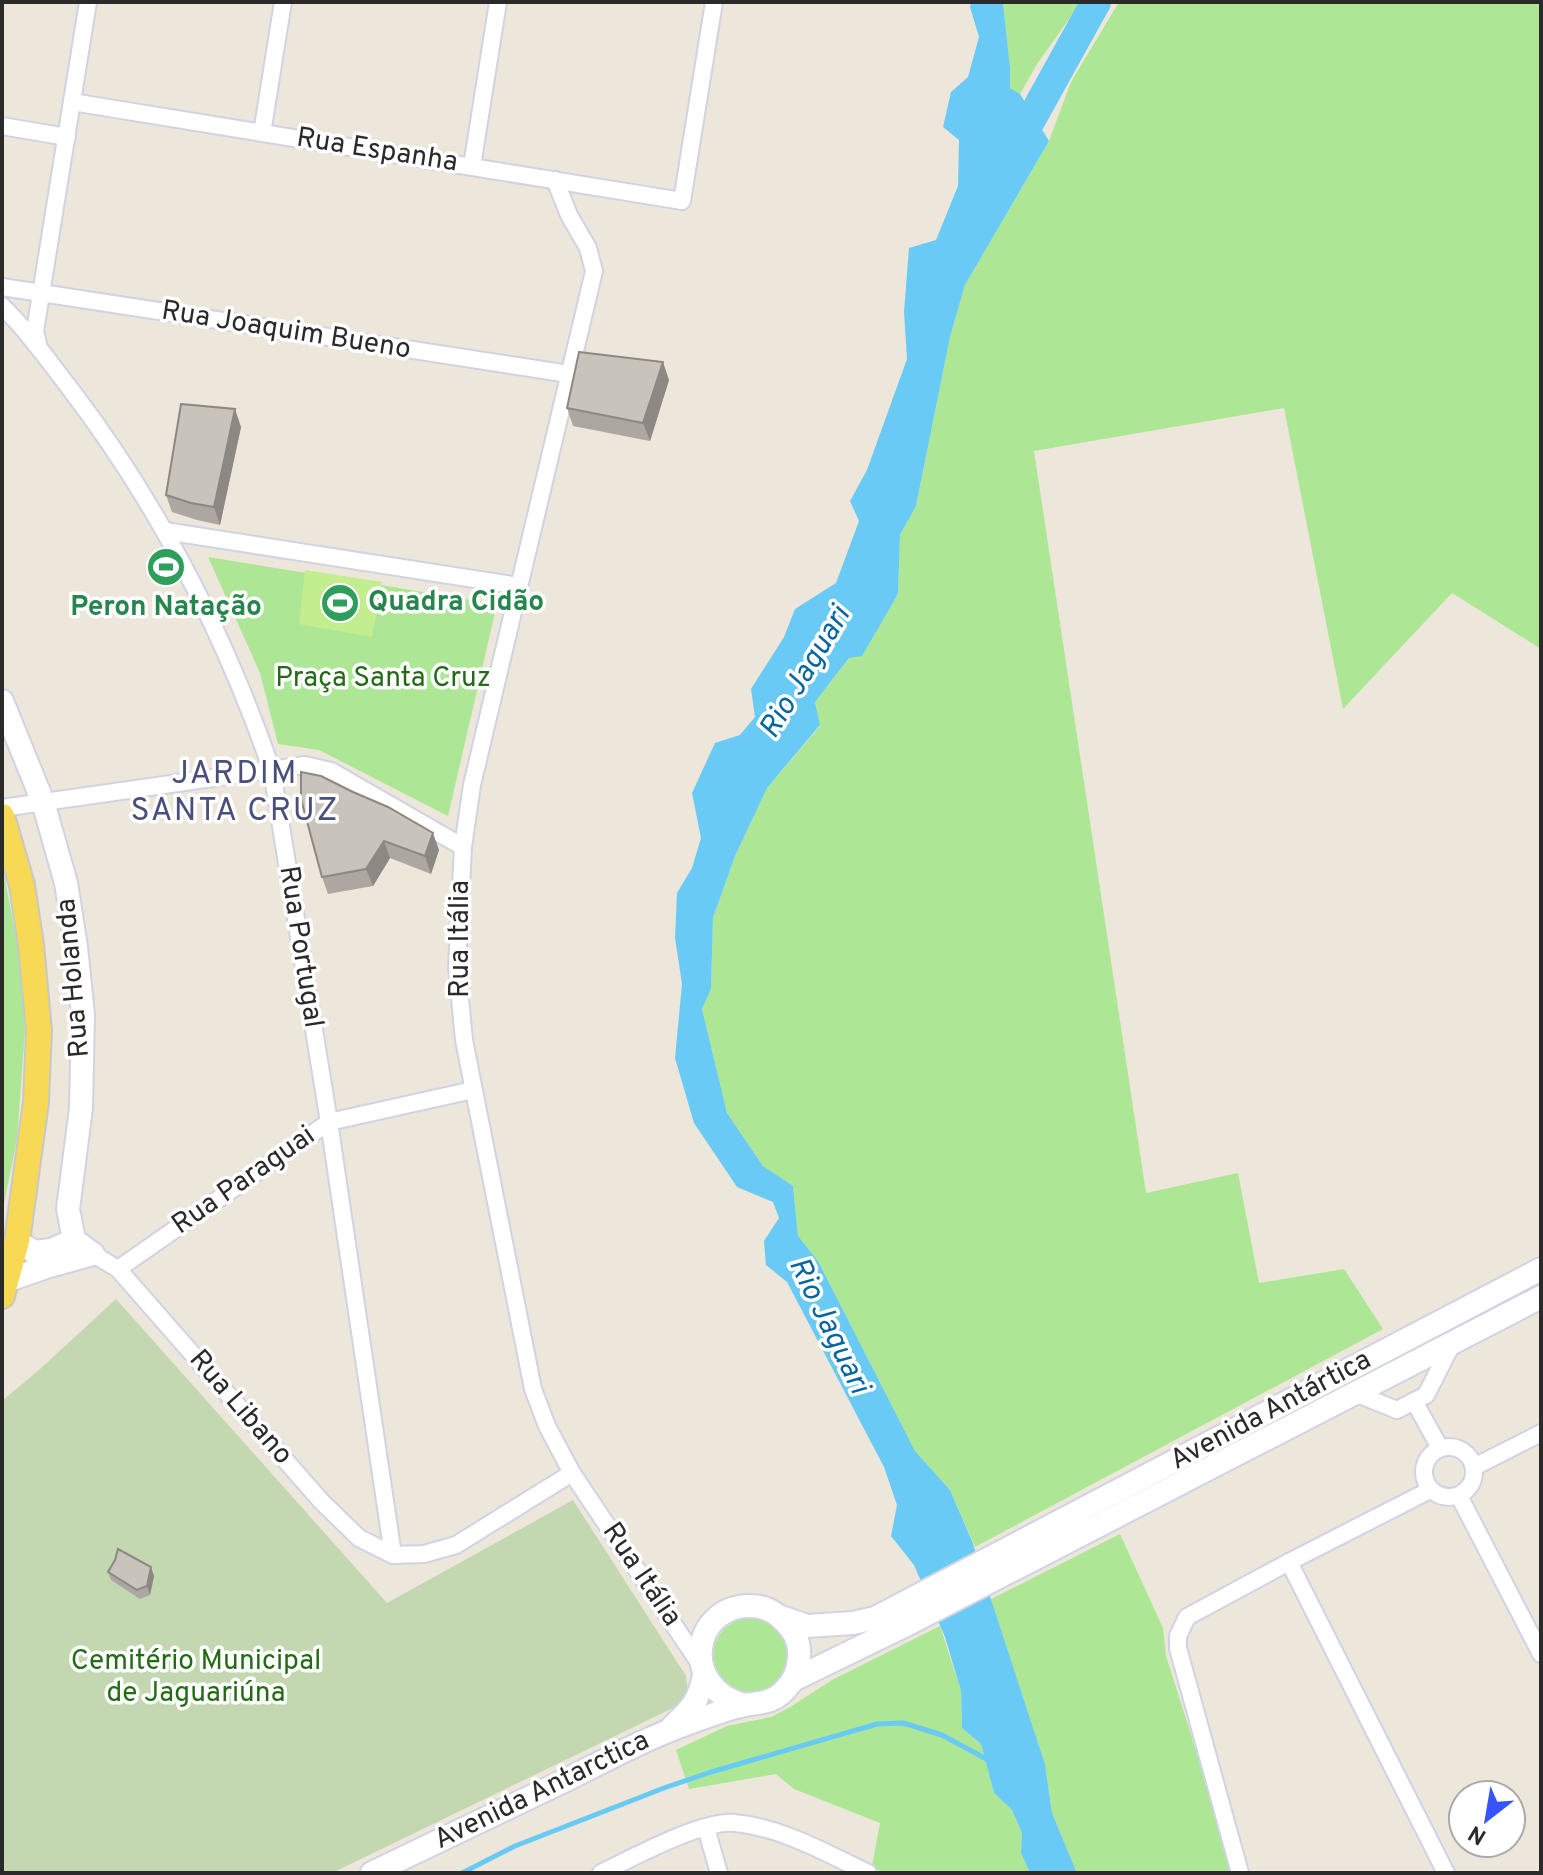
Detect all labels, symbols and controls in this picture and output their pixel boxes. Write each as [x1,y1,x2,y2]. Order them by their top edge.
street label: Rua Espanha [294,121,460,181]
street label: Rua Joaquim Bueno [159,294,413,368]
sports icon: Peron Natação [145,546,187,588]
sports icon: Quadra Cidão [319,582,361,624]
place label: Quadra Cidão [368,585,544,621]
place label: Peron Natação [70,590,262,626]
water label: Rio Jaguari [752,599,861,746]
park label: Praça Santa Cruz [275,661,491,697]
district label: JARDIM SANTA CRUZ [131,755,340,832]
street label: Rua Portugal [269,863,331,1031]
street label: Rua Itália [443,880,479,998]
street label: Rua Holanda [49,897,99,1059]
street label: Rua Paraguai [165,1118,323,1244]
water label: Rio Jaguari [779,1252,878,1402]
street label: Rua Libano [180,1343,300,1473]
street label: Avenida Antártica [1164,1343,1378,1479]
street label: Rua Itália [593,1516,689,1634]
park label: Cemitério Municipal de Jaguariúna [71,1644,321,1712]
street label: Avenida Antarctica [428,1723,656,1859]
north arrow [1447,1779,1527,1859]
text: N [1464,1818,1492,1850]

